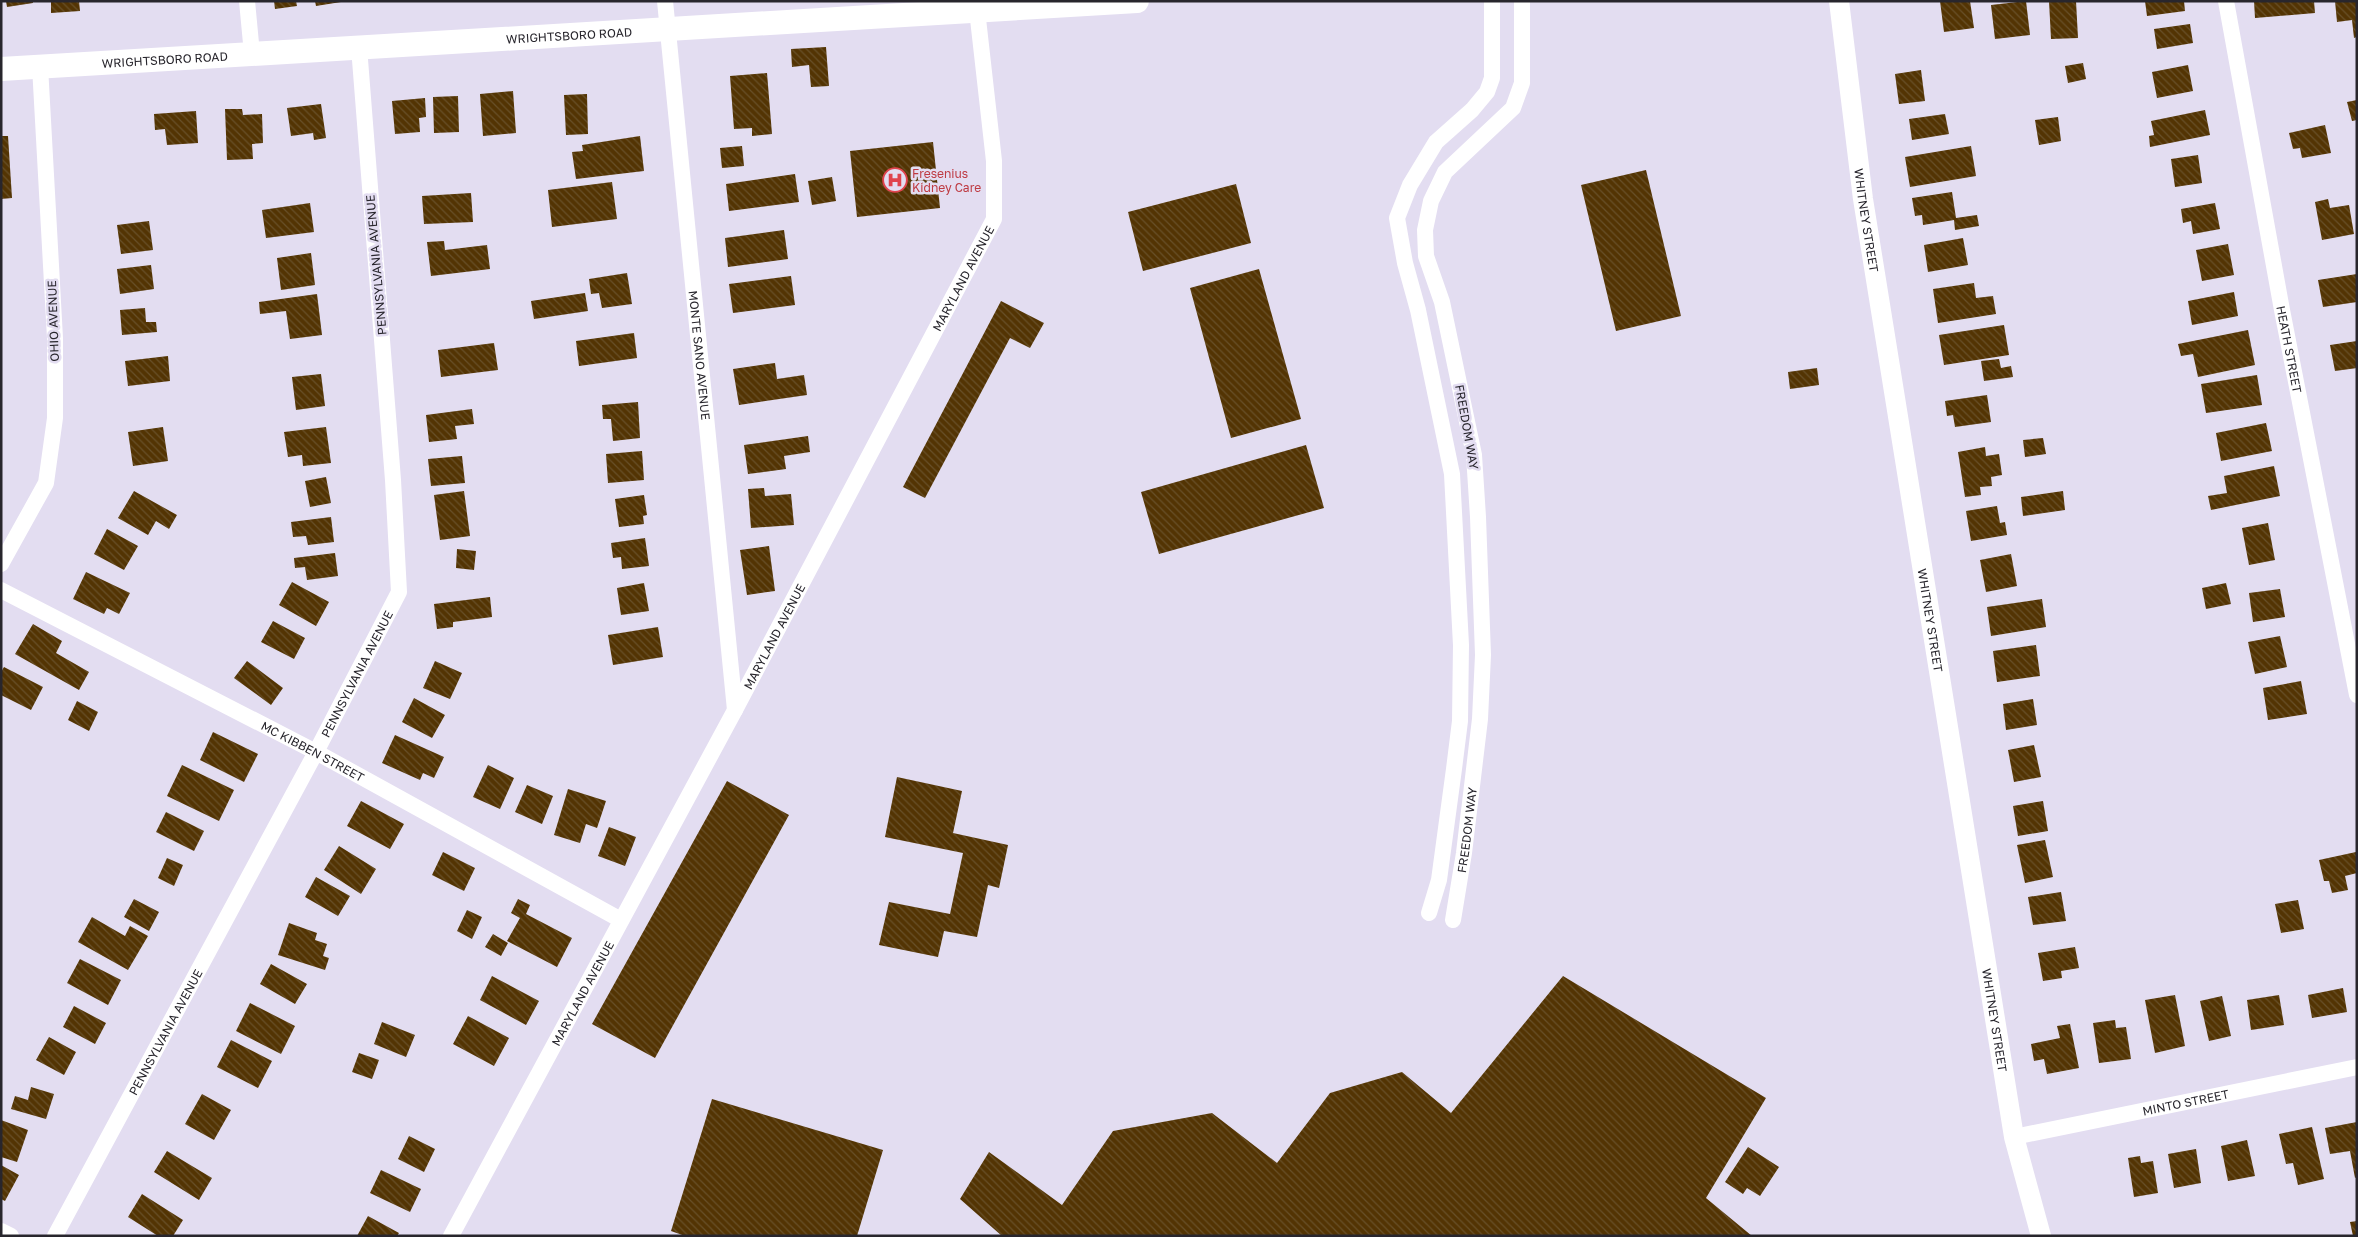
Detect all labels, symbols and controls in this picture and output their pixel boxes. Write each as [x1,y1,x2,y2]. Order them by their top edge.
street label: WRIGHTSBORO ROAD [505,24,632,46]
street label: WRIGHTSBORO ROAD [101,48,228,70]
place label: Fresenius Kidney Care [912,166,981,195]
hospital icon: Fresenius Kidney Care [882,167,908,193]
street label: WHITNEY STREET [1852,168,1882,274]
street label: PENNSYLVANIA AVENUE [362,194,390,336]
street label: MARYLAND AVENUE [929,223,997,334]
street label: OHIO AVENUE [44,280,62,362]
street label: MONTE SANO AVENUE [686,290,714,421]
street label: HEATH STREET [2274,304,2306,395]
street label: FREEDOM WAY [1452,383,1482,471]
street label: WHITNEY STREET [1915,567,1947,673]
street label: MARYLAND AVENUE [740,581,808,692]
street label: PENNSYLVANIA AVENUE [318,608,396,740]
street label: MC KIBBEN STREET [259,718,367,785]
street label: FREEDOM WAY [1453,786,1479,874]
street label: MARYLAND AVENUE [548,938,617,1048]
street label: PENNSYLVANIA AVENUE [125,966,205,1097]
street label: WHITNEY STREET [1979,967,2011,1073]
street label: MINTO STREET [2141,1086,2230,1118]

